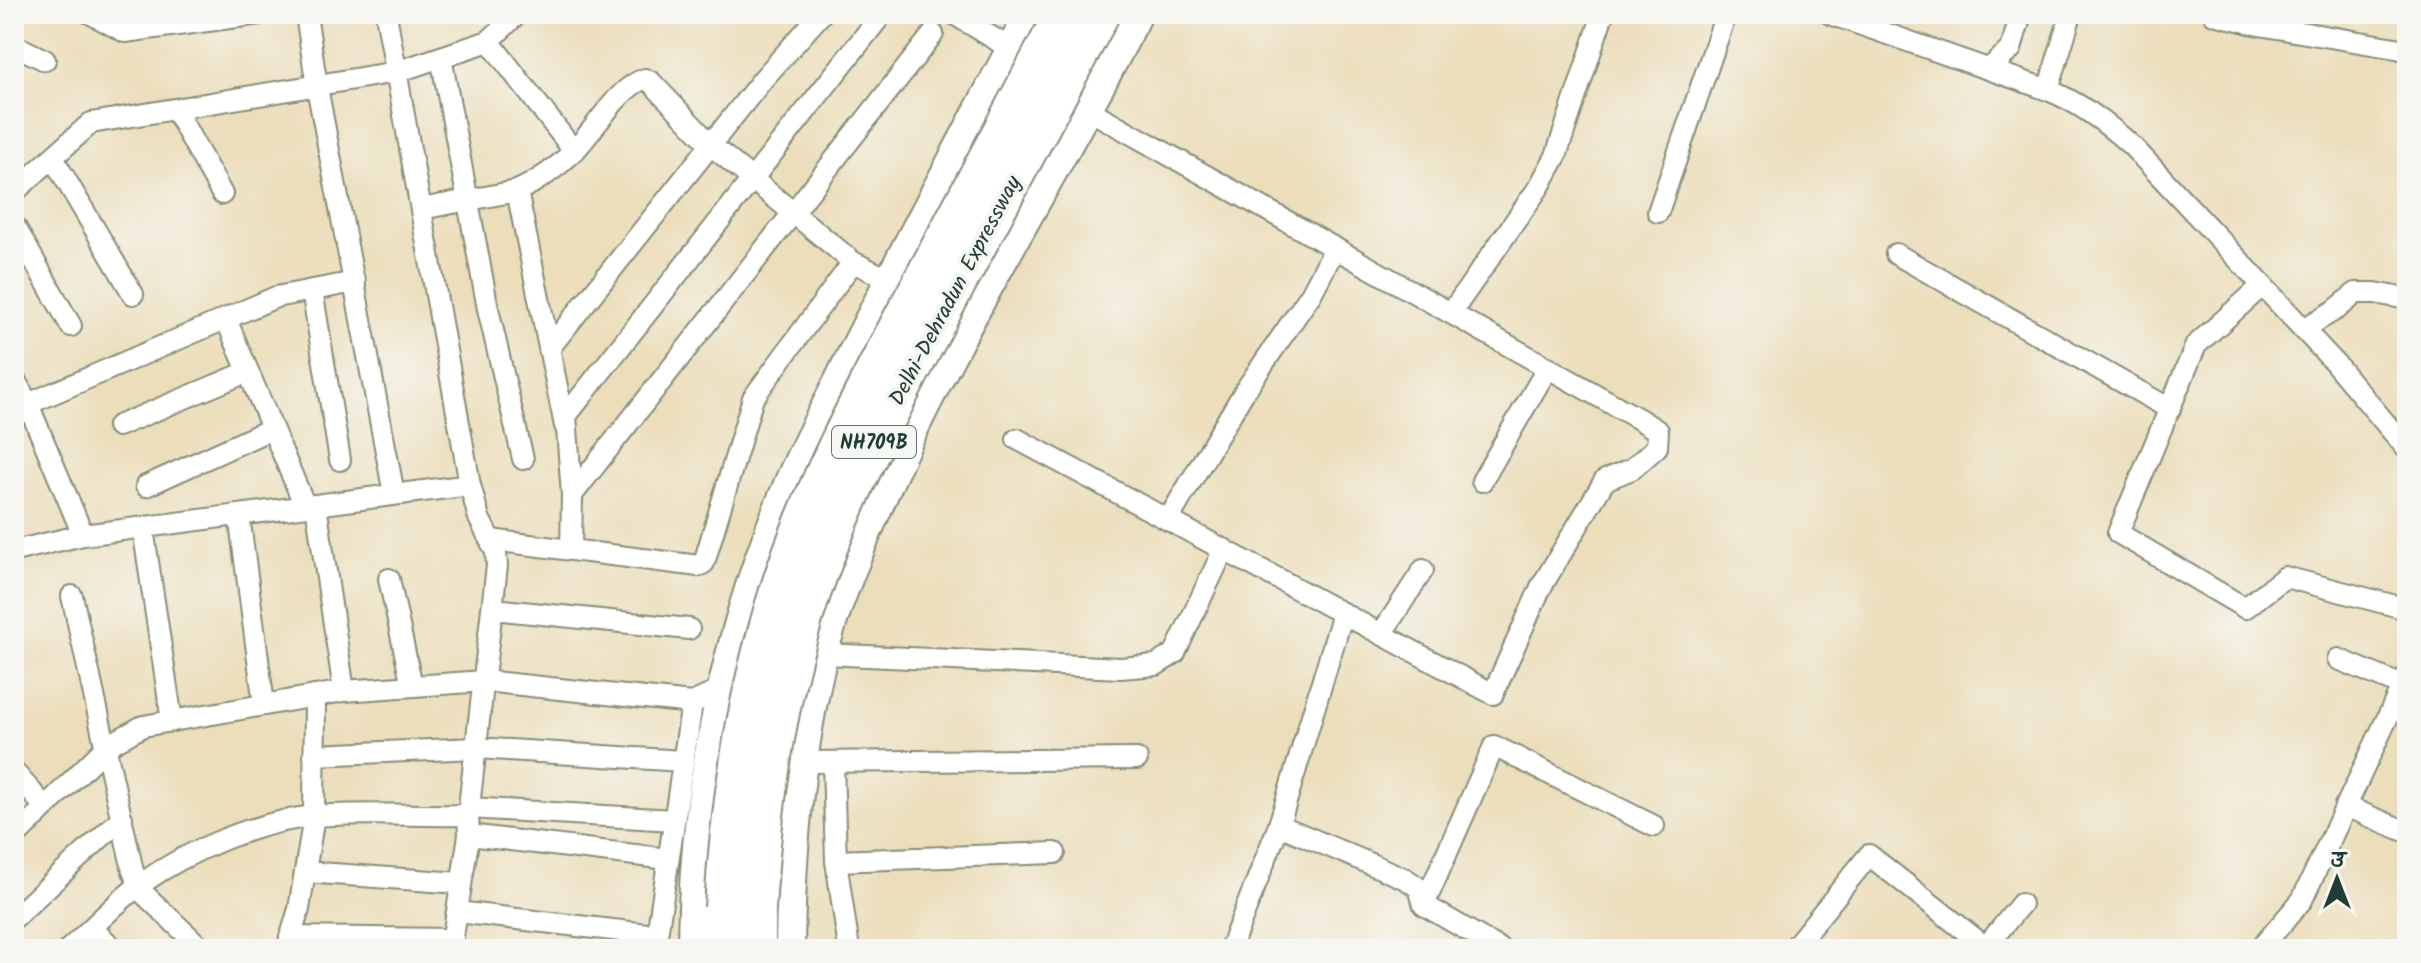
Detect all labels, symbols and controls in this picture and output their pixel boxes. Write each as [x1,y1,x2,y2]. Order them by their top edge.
street label: Delhi-Dehradun Expressway [881,169,1032,413]
road number: NH709B [832,426,916,458]
north arrow [2297,839,2377,919]
text: उ [2330,844,2348,879]

